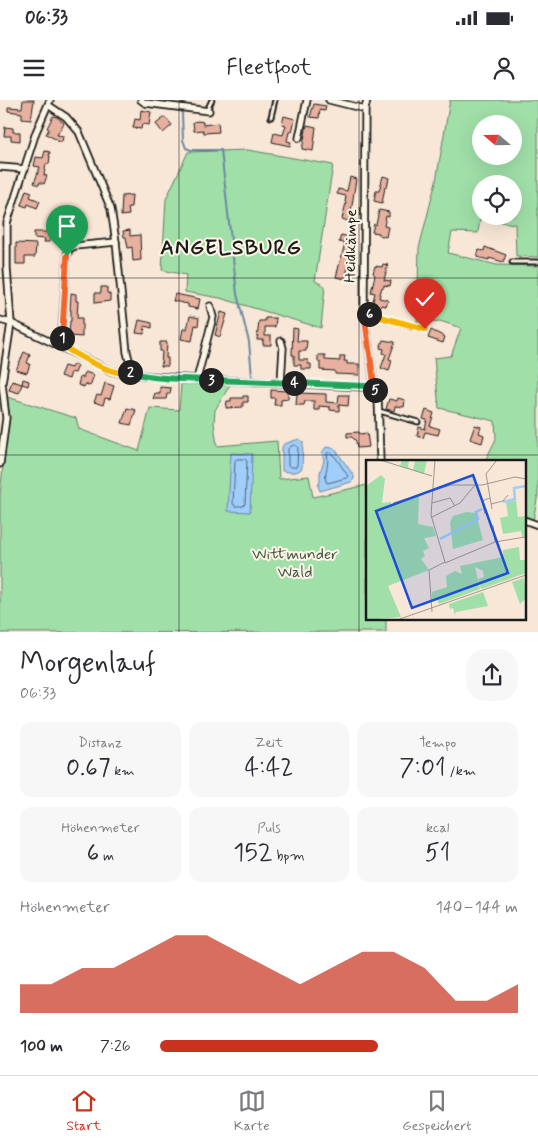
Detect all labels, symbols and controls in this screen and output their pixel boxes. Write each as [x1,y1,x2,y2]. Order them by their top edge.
text: 06:33 [25,5,68,30]
icon: menu [20,54,48,82]
text: Fleetfoot [226,54,312,82]
icon: person [490,54,518,82]
north arrow [472,115,522,165]
map controls [472,115,522,225]
button: locate [472,175,522,225]
pin [46,205,88,256]
street label: Heidkämpe [340,209,362,283]
icon: arrive [53,212,81,240]
district label: ANGELSBURG [160,234,302,262]
pin [404,278,446,329]
icon: check [411,285,439,313]
pin: 6 [356,302,382,326]
text: 6 [366,305,373,323]
pin: 1 [50,326,74,350]
text: 1 [59,329,66,347]
pin: 2 [118,360,142,384]
text: 2 [127,363,134,381]
pin: 3 [198,368,224,392]
pin: 4 [282,370,306,396]
text: 3 [208,371,215,389]
text: 4 [290,374,299,392]
pin: 5 [362,378,388,402]
text: 5 [371,381,380,399]
inset map [366,460,526,620]
park label: Wittmunder Wald [252,544,338,583]
text: Morgenlauf [20,645,156,682]
button: share [466,649,518,701]
text: 06:33 [20,683,56,704]
text: Distanz [78,734,122,752]
text: Zeit [255,734,283,752]
text: Tempo [419,734,456,752]
text: 0.67 [66,752,111,785]
text: 4:42 [245,752,293,785]
text: 7:01 [399,752,446,785]
text: km [111,762,135,780]
text: /km [446,762,476,780]
text: Höhenmeter [61,819,140,837]
text: Puls [257,819,281,837]
text: kcal [426,819,449,837]
text: 6 [86,837,99,870]
text: 152 [233,837,273,870]
text: 51 [425,837,451,870]
text: m [99,847,114,865]
text: bpm [273,847,305,865]
text: Höhenmeter [20,897,110,918]
text: 140–144 m [436,897,518,918]
text: 100 m [20,1036,63,1057]
text: 7:26 [100,1036,131,1057]
tab: Start [66,1087,101,1135]
tab: Karte [234,1087,270,1135]
tab: Gespeichert [402,1087,472,1135]

